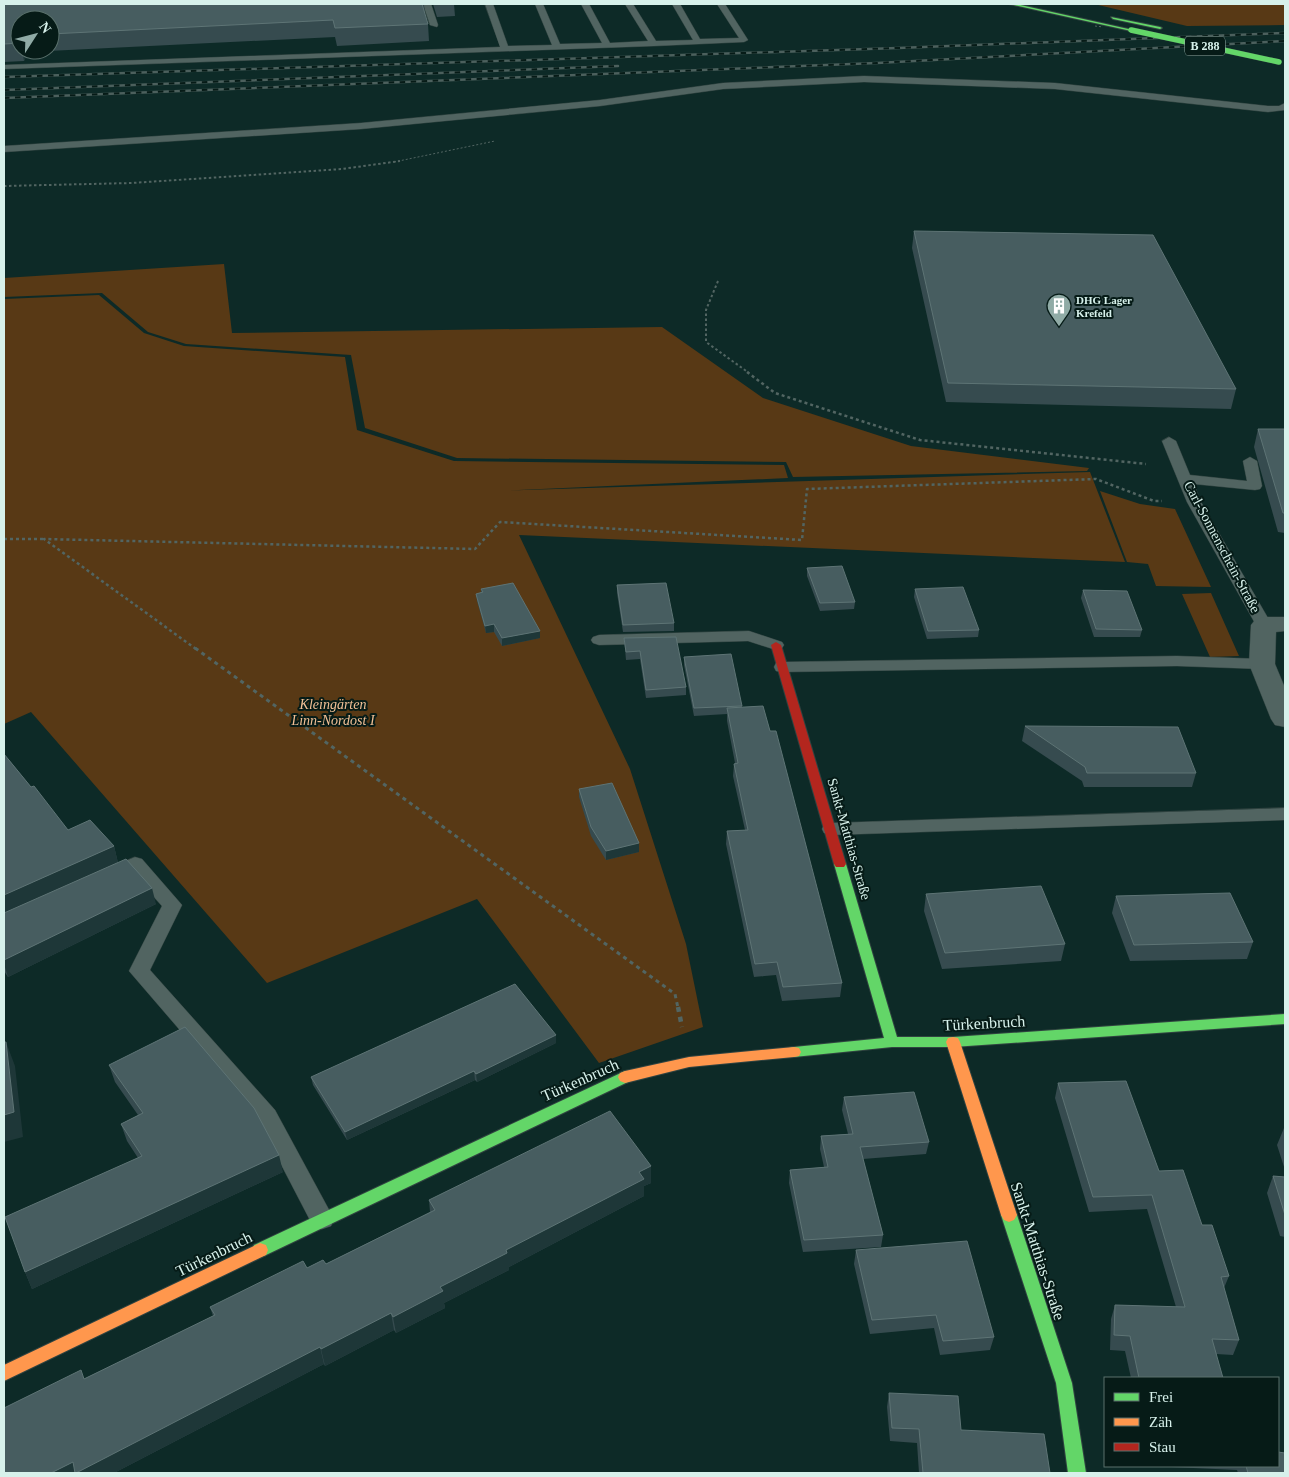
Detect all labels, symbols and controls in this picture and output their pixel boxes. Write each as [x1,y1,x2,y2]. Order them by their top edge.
north arrow [10,10,60,60]
text: N [36,19,54,36]
road number: B 288 [1185,36,1225,56]
building icon: DHG Lager Krefeld [1046,293,1072,327]
place label: DHG Lager Krefeld [1076,294,1132,319]
street label: Carl-Sonnenschein-Straße [1181,479,1263,615]
park label: Kleingärten Linn-Nordost I [290,697,376,728]
street label: Sankt-Matthias-Straße [824,776,874,902]
street label: Türkenbruch [942,1012,1026,1034]
street label: Türkenbruch [539,1055,621,1105]
street label: Sankt-Matthias-Straße [1008,1180,1068,1322]
street label: Türkenbruch [173,1228,255,1280]
legend [1104,1377,1279,1467]
text: Frei [1149,1389,1173,1405]
text: Zäh [1149,1414,1173,1430]
text: Stau [1149,1439,1176,1455]

